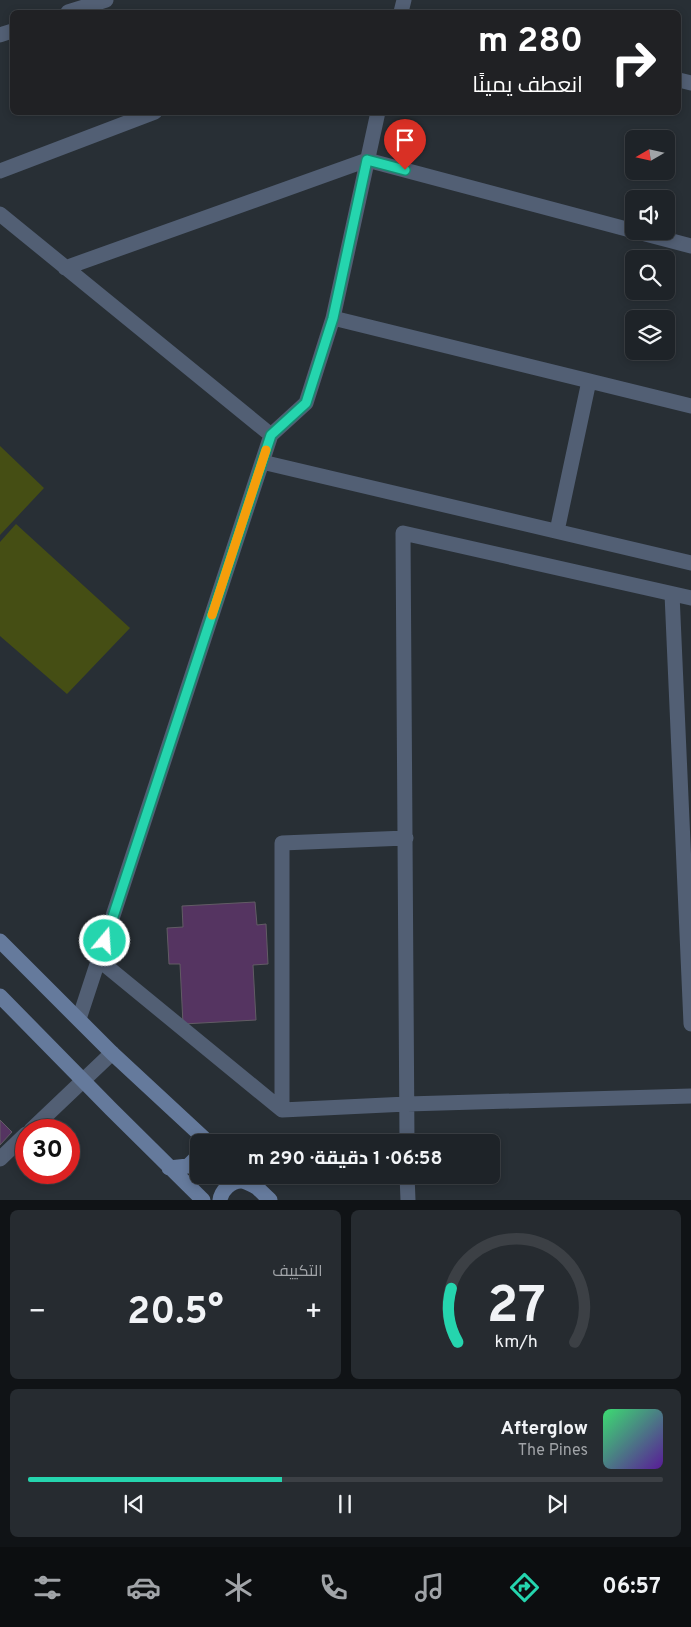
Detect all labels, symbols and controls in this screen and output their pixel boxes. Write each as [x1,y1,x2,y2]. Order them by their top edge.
text: 280 m [478,20,583,64]
icon: right [601,30,666,95]
text: انعطف يمينًا [472,73,583,100]
pin [384,119,426,170]
icon: arrive [391,126,419,154]
north arrow [625,130,675,180]
map controls [625,130,675,360]
button: sound [625,190,675,240]
button: search [625,250,675,300]
button: layers [625,310,675,360]
position arrow [78,914,130,966]
speed limit sign: 30 [15,1119,80,1184]
text: 06:58 · 1 دقيقة · 290 m [248,1147,442,1171]
text: التكييف [272,1262,323,1282]
text: 27 [486,1275,545,1341]
text: 20.5° [127,1289,223,1338]
text: − [28,1295,46,1331]
text: + [304,1295,322,1331]
text: km/h [494,1331,537,1354]
text: Afterglow [501,1417,588,1441]
text: The Pines [518,1441,588,1461]
icon: previous [120,1490,148,1518]
icon: pause [331,1490,359,1518]
icon: next [543,1490,571,1518]
icon: filters [30,1570,65,1605]
icon: car [126,1570,161,1605]
icon: climate [221,1570,256,1605]
icon: phone [316,1570,351,1605]
icon: music [412,1570,447,1605]
icon: directions [507,1570,542,1605]
text: 06:57 [602,1574,661,1601]

